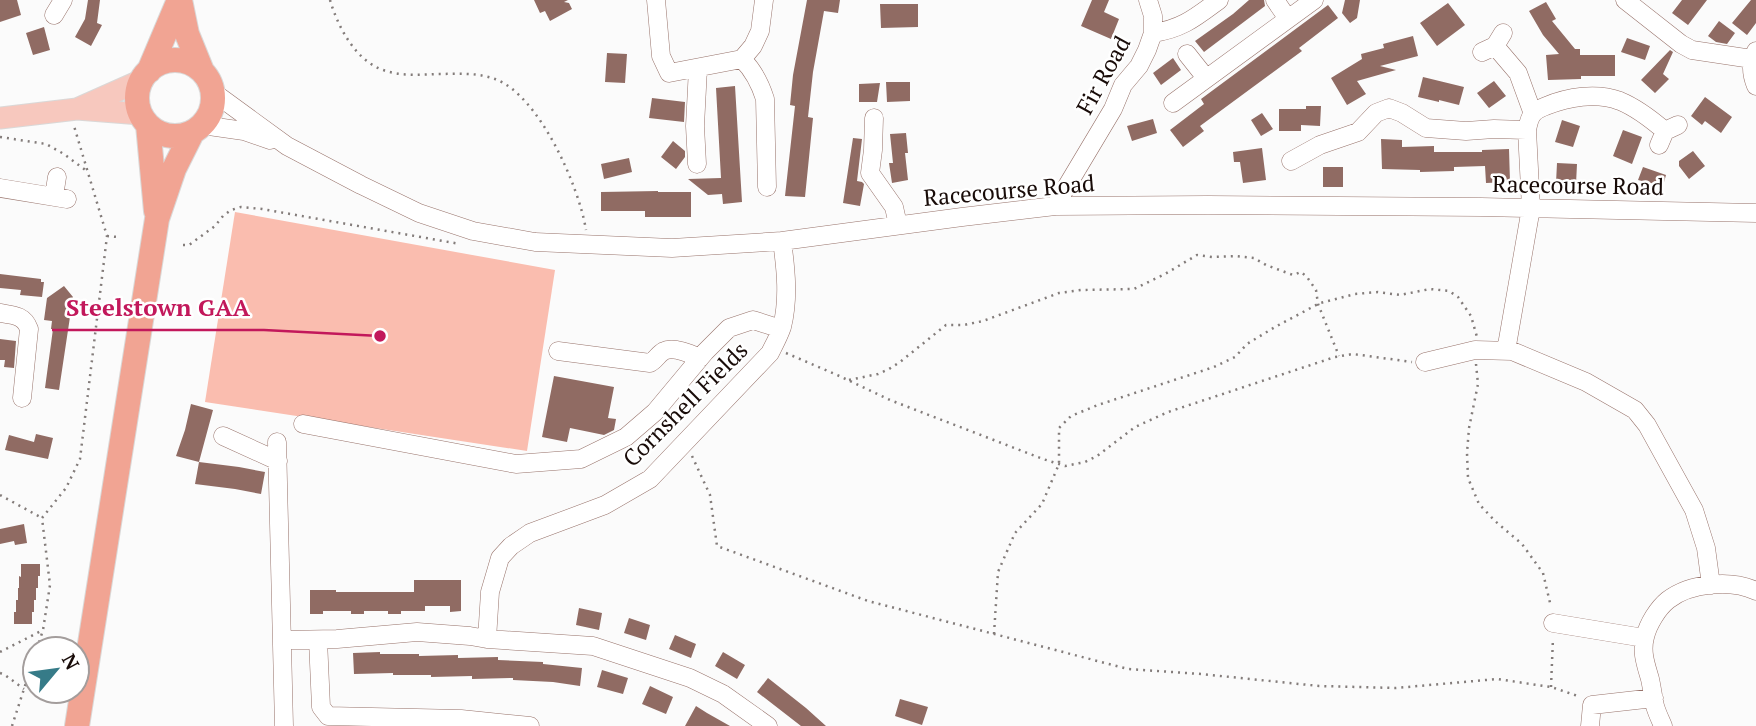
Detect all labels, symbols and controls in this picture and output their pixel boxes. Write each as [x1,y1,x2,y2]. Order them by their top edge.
street label: Fir Road [1069,30,1137,120]
street label: Racecourse Road [922,167,1096,213]
street label: Racecourse Road [1492,168,1664,202]
callout: Steelstown GAA [52,285,264,330]
text: Steelstown GAA [66,291,250,323]
street label: Cornshell Fields [616,335,754,473]
north arrow [21,635,91,705]
text: N [57,649,86,674]

